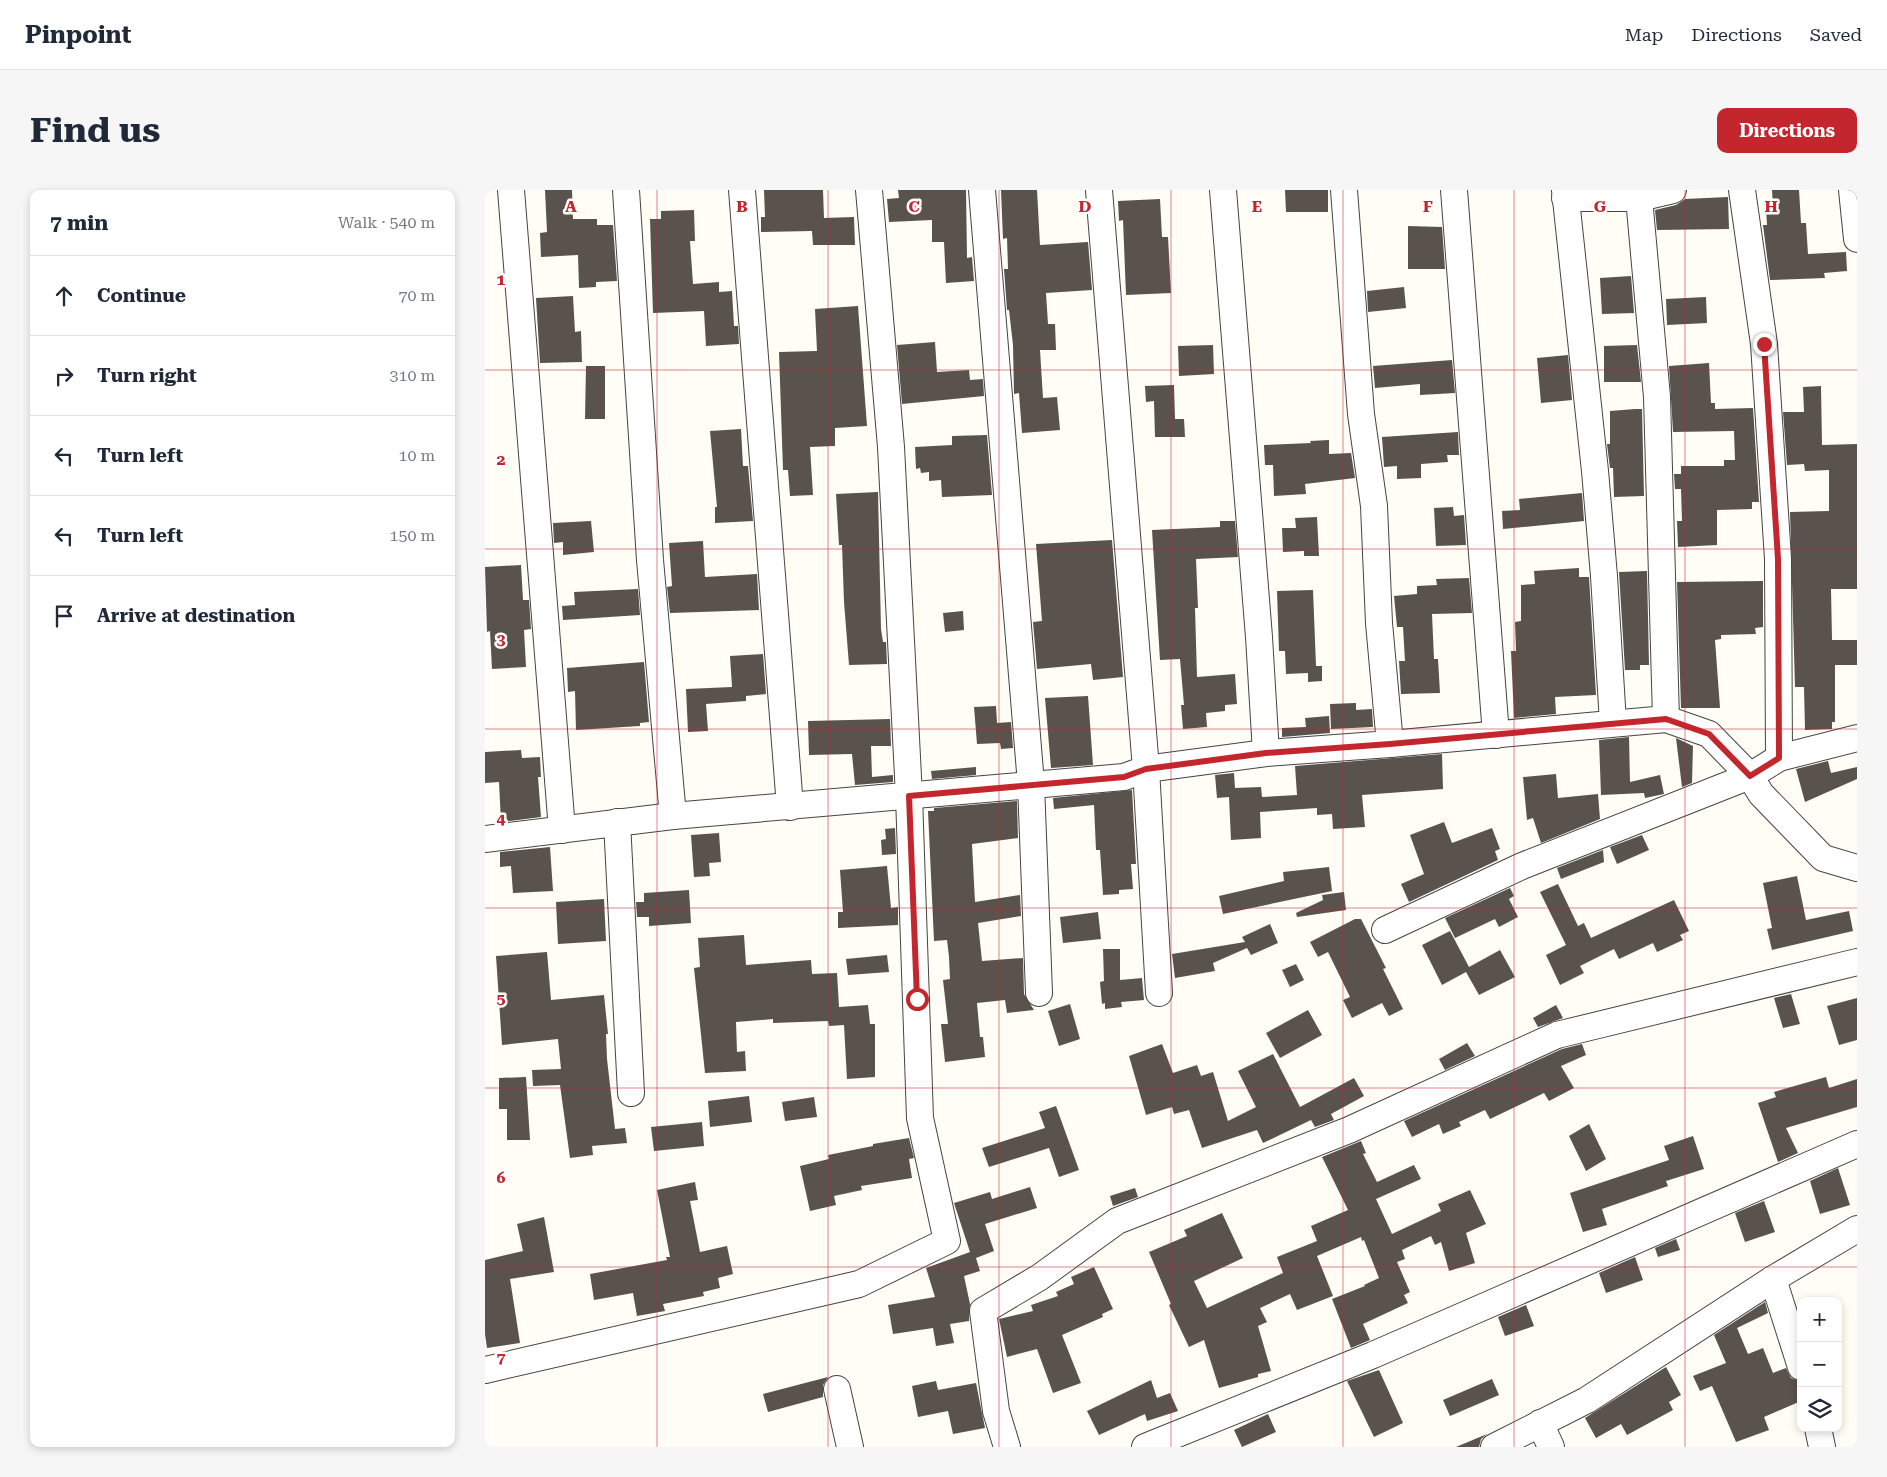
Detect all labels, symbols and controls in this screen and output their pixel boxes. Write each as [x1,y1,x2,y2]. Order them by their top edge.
text: Pinpoint [25,21,131,49]
text: Map [1625,24,1663,45]
text: Directions [1691,24,1782,45]
text: Saved [1810,24,1862,45]
button: Directions [1717,108,1857,153]
text: Find us [30,110,160,151]
text: A [565,197,577,216]
text: B [736,197,748,216]
text: C [908,197,920,216]
text: D [1079,197,1092,216]
text: E [1252,197,1262,216]
text: F [1423,197,1433,216]
text: G [1594,197,1607,216]
text: H [1764,197,1778,216]
text: 7 min [50,211,108,235]
text: Walk · 540 m [338,213,435,232]
text: 1 [497,270,506,289]
icon: ahead [50,282,78,310]
text: Continue [97,284,186,307]
text: 70 m [398,286,435,305]
route end [1753,333,1776,356]
icon: right [50,362,78,390]
text: Turn right [97,364,197,387]
text: 310 m [389,366,435,385]
icon: left [50,442,78,470]
text: Turn left [97,444,183,467]
text: 10 m [398,446,435,465]
text: 2 [497,450,506,469]
icon: left [50,522,78,550]
text: Turn left [97,524,183,547]
text: 150 m [389,526,435,545]
icon: arrive [50,602,78,630]
text: Arrive at destination [97,604,295,627]
text: 3 [497,630,506,649]
text: 4 [497,809,506,828]
route start [906,988,929,1011]
text: 5 [497,989,506,1008]
text: 6 [497,1168,506,1187]
map controls [1797,1297,1842,1432]
button: + [1797,1297,1842,1342]
button: − [1797,1342,1842,1387]
text: 7 [497,1348,506,1367]
button: layers [1797,1387,1842,1432]

